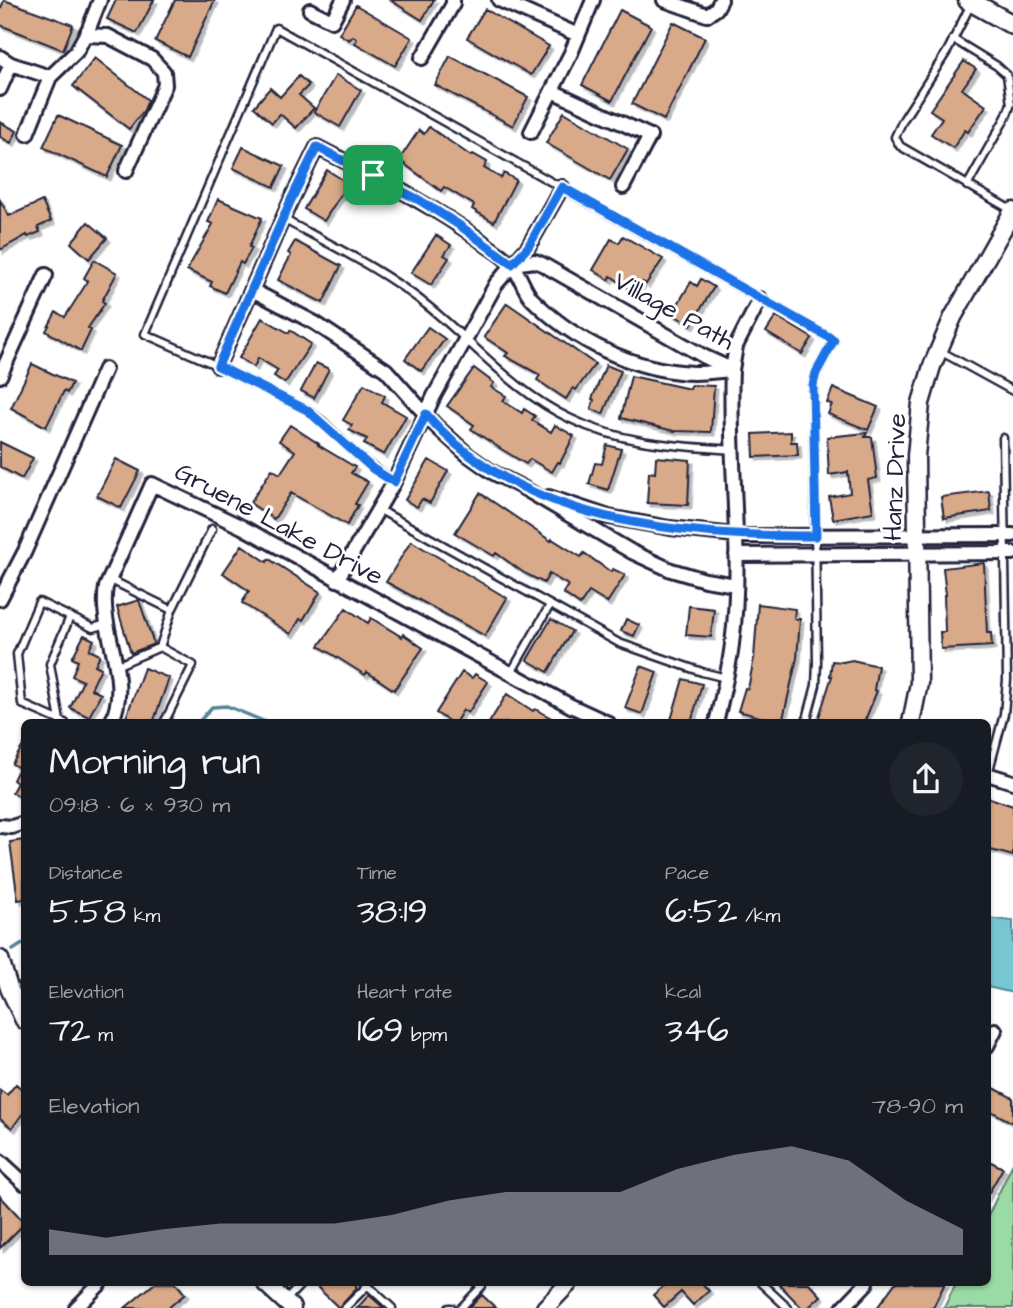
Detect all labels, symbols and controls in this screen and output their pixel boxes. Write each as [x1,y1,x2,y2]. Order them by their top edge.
pin [343,145,403,205]
icon: arrive [354,156,392,194]
street label: Village Path [606,263,741,361]
street label: Hanz Drive [875,412,915,542]
street label: Gruene Lake Drive [168,454,390,594]
text: Morning run [49,737,261,789]
button: share [889,742,963,816]
text: 09:18 · 6 × 930 m [49,789,230,821]
text: Distance [49,860,123,887]
text: Time [357,860,397,887]
text: Pace [665,860,709,887]
text: 5.58 [49,887,126,936]
text: 38:19 [357,887,428,936]
text: 6:52 [665,887,738,936]
text: km [126,903,160,930]
text: /km [738,903,780,930]
text: Elevation [49,979,124,1006]
text: Heart rate [357,979,452,1006]
text: kcal [665,979,701,1006]
text: 72 [49,1006,91,1055]
text: 169 [357,1006,403,1055]
text: 346 [665,1006,729,1055]
text: m [91,1022,113,1049]
text: bpm [403,1022,447,1049]
text: Elevation [49,1090,140,1122]
text: 78–90 m [872,1090,963,1122]

